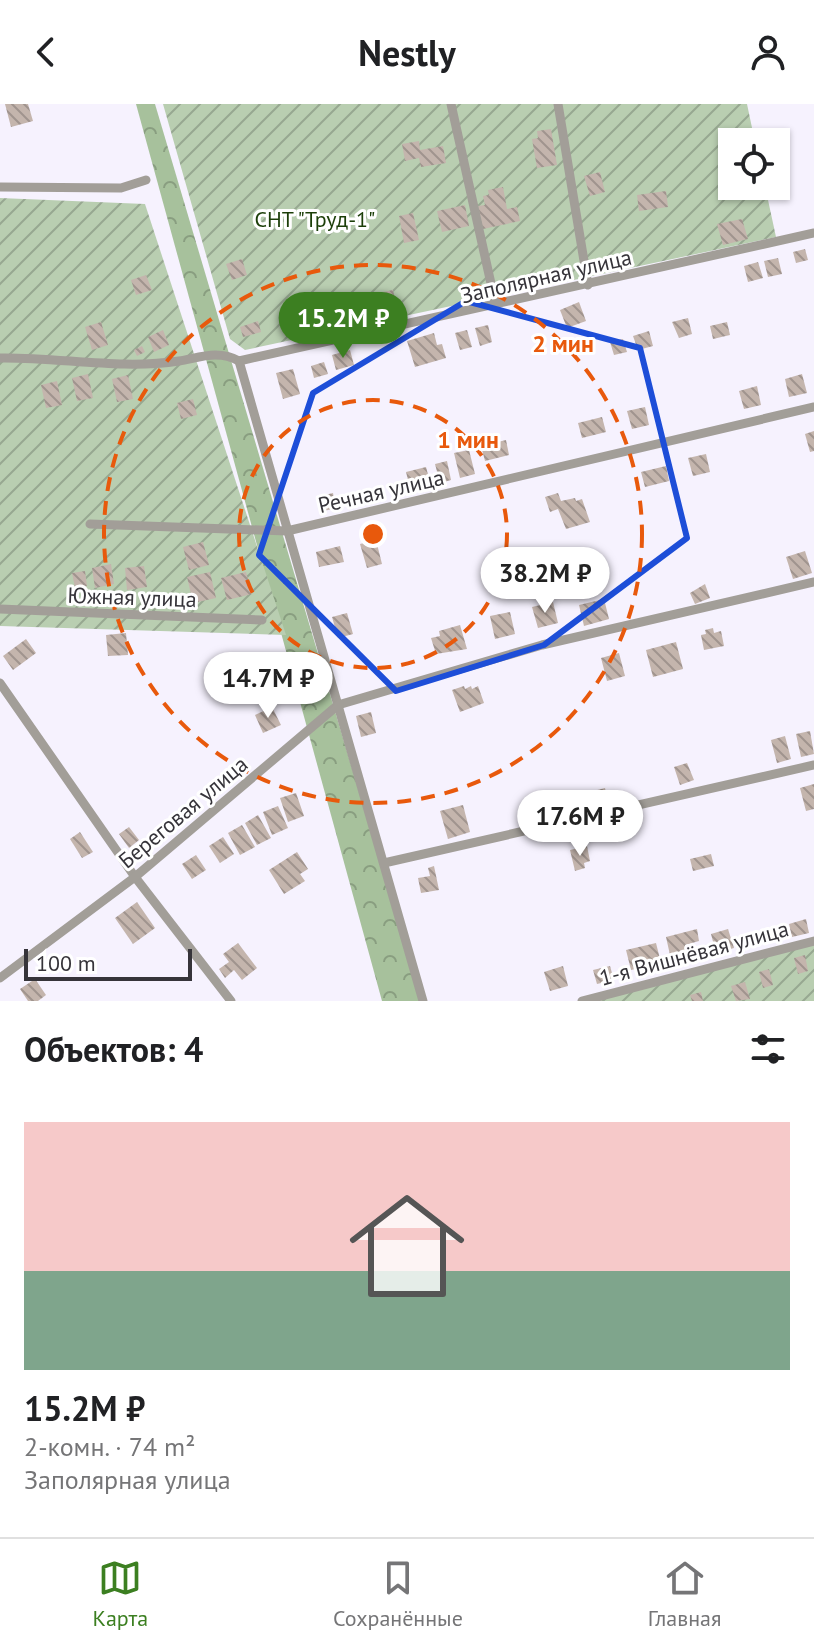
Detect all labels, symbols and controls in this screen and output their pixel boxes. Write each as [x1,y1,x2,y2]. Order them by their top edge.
text: Nestly [358,29,456,76]
icon: back [24,30,68,74]
icon: person [746,30,790,74]
map controls [718,128,790,200]
button: locate [718,128,790,200]
park label: СНТ "Труд-1" [255,205,375,233]
street label: Заполярная улица [458,243,634,309]
pin: 15.2M ₽ [269,292,417,360]
text: 15.2M ₽ [297,301,389,334]
text: 2 мин [532,328,594,359]
text: 1 мин [437,424,499,455]
street label: Речная улица [315,463,447,519]
centre of rings [359,520,387,548]
pin: 38.2M ₽ [471,547,619,615]
text: 38.2M ₽ [499,556,591,589]
street label: Южная улица [67,581,197,613]
pin: 14.7M ₽ [194,652,342,720]
text: 14.7M ₽ [222,661,314,694]
street label: Береговая улица [113,750,253,874]
pin: 17.6M ₽ [506,790,654,858]
text: 17.6M ₽ [535,799,625,832]
street label: 1-я Вишнёвая улица [596,914,792,992]
scale bar [24,945,192,981]
text: 100 m [36,949,96,977]
text: Объектов: 4 [24,1027,203,1071]
icon: filters [746,1027,790,1071]
icon: home [335,1174,479,1318]
text: 15.2M ₽ [24,1386,145,1430]
text: 2-комн. · 74 m² [24,1430,195,1463]
text: Заполярная улица [24,1463,231,1496]
tab: Карта [93,1556,148,1632]
tab: Сохранённые [333,1556,463,1632]
tab: Главная [648,1556,721,1632]

